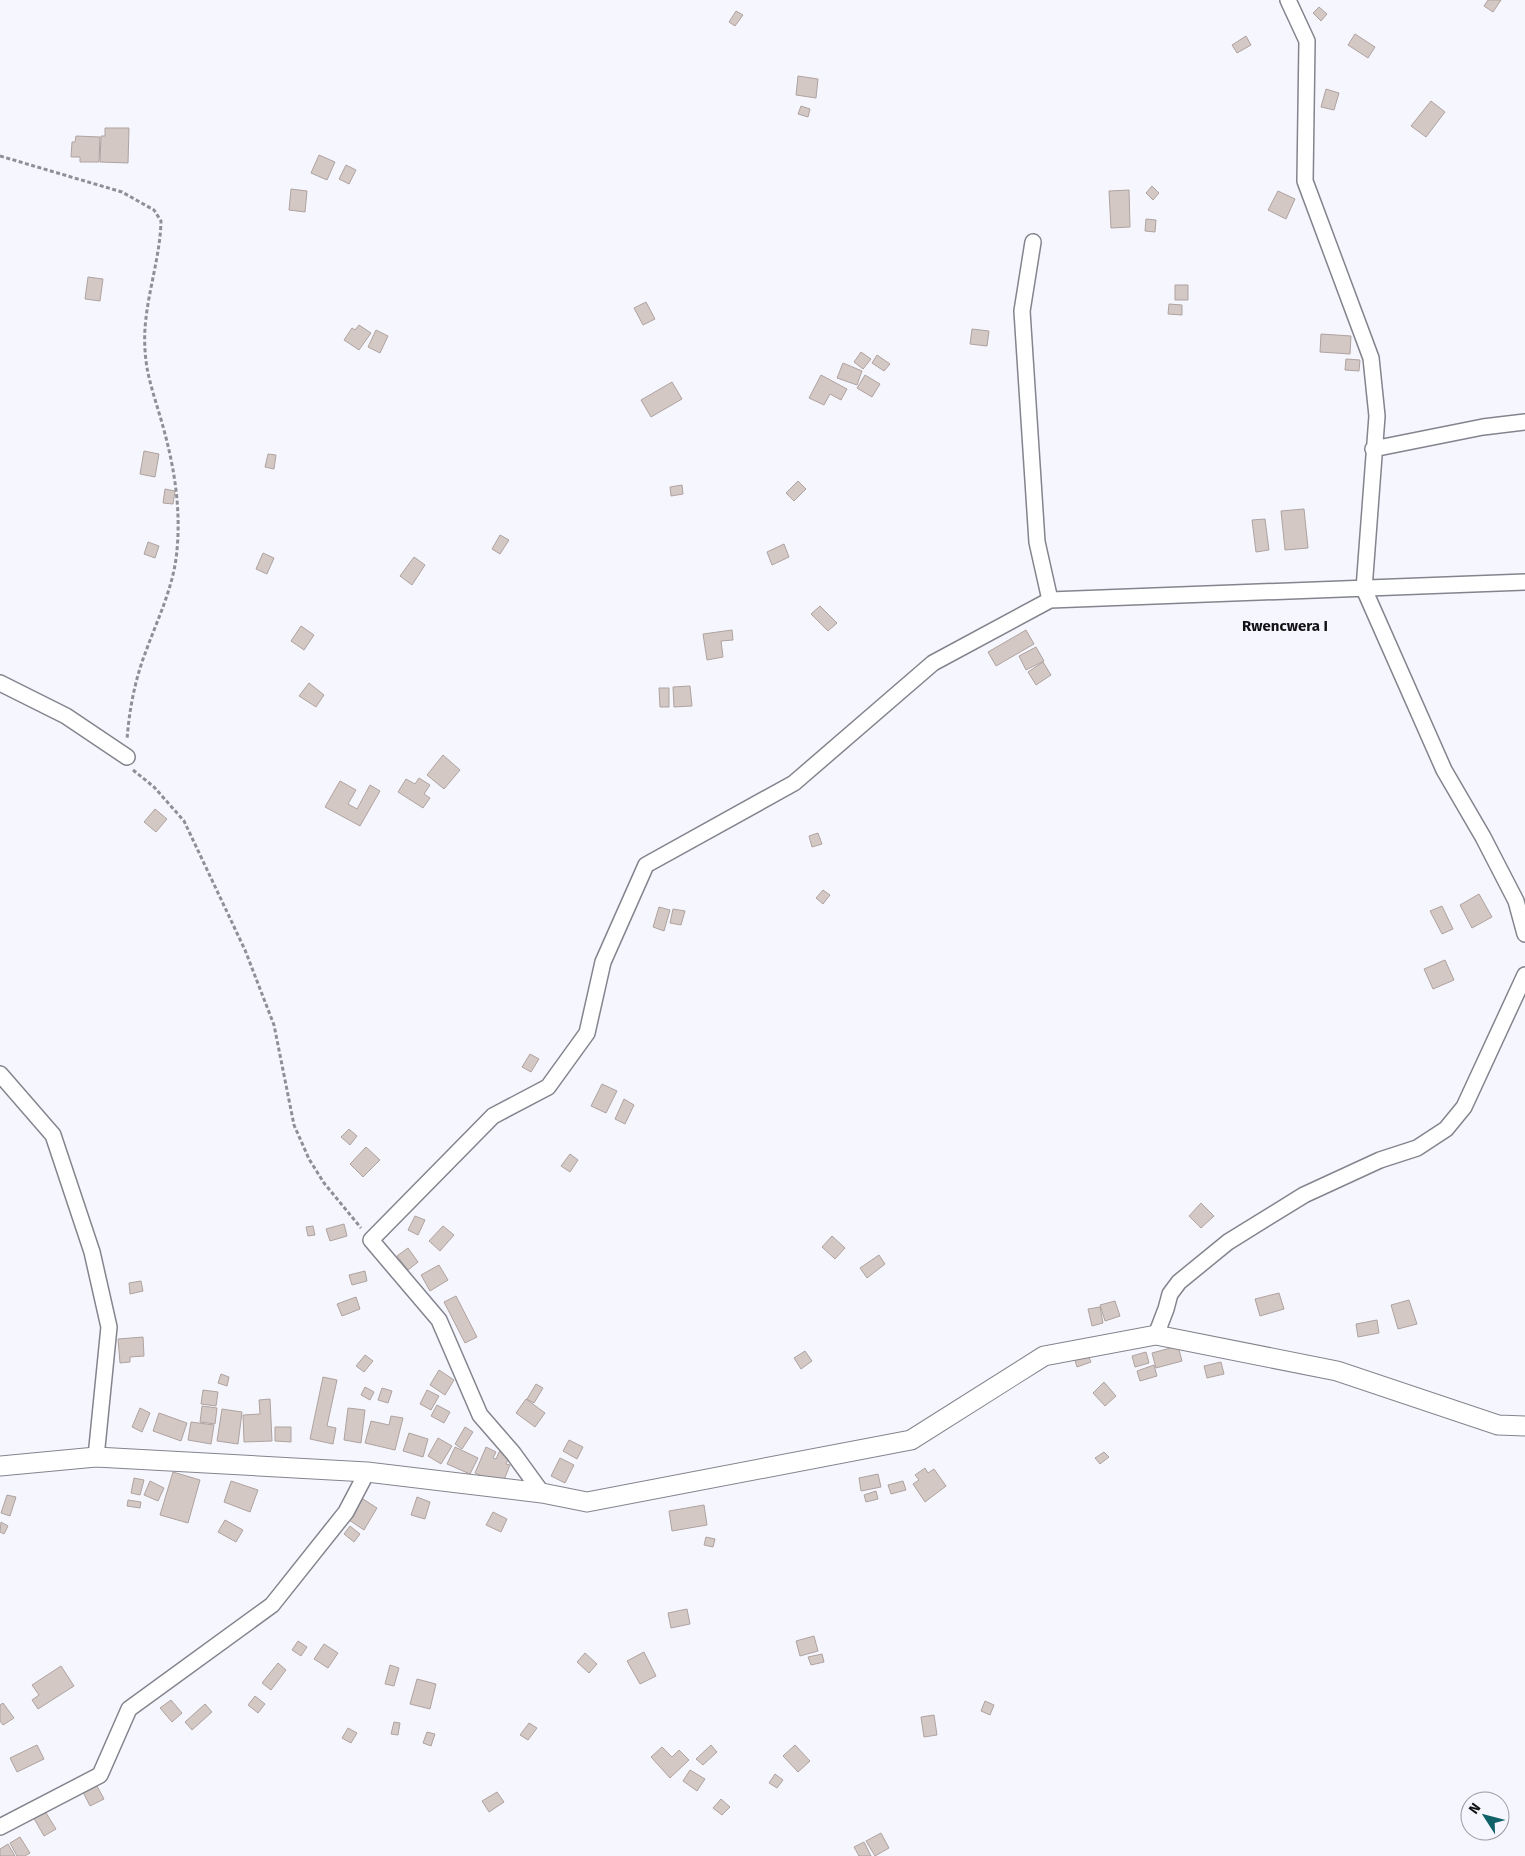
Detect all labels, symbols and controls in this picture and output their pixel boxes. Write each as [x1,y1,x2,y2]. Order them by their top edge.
district label: Rwencwera I [1242,617,1328,635]
north arrow [1460,1791,1510,1841]
text: N [1465,1800,1484,1817]

